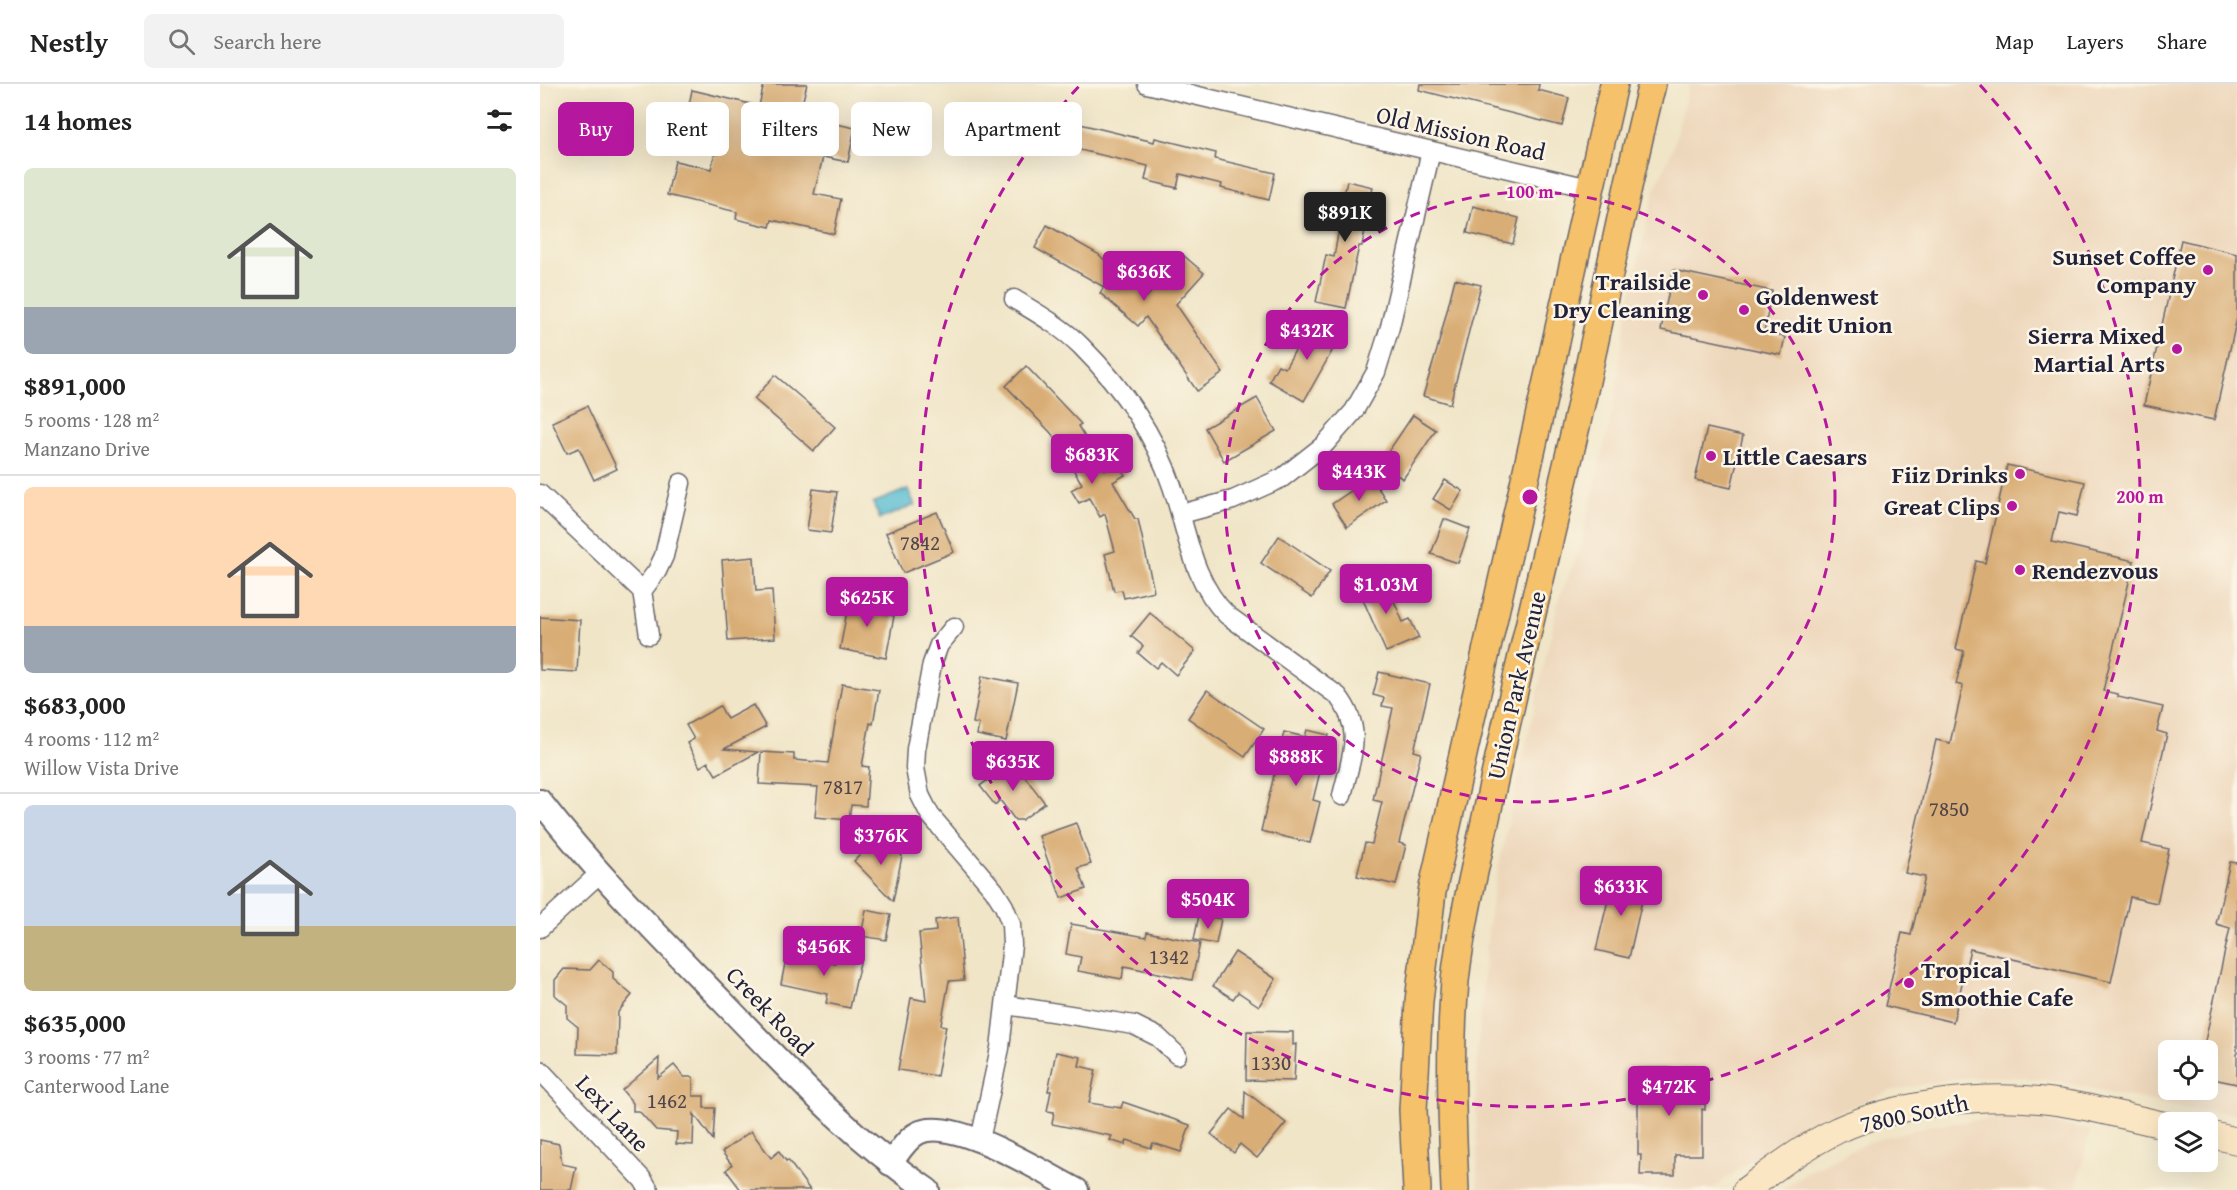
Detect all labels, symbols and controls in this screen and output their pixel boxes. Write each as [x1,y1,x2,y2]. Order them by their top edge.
search box [144,14,564,68]
text: Nestly [30,21,108,62]
icon: search [165,25,198,58]
text: Search here [213,25,322,57]
text: Map [1995,26,2034,57]
text: Layers [2067,26,2124,57]
text: Share [2157,26,2207,57]
street label: Old Mission Road [1373,97,1549,170]
text: 14 homes [24,101,132,140]
chip: Buy [558,102,634,156]
chip: Rent [646,102,729,156]
chip: Filters [741,102,839,156]
chip: New [851,102,932,156]
chip: Apartment [944,102,1082,156]
icon: filters [483,104,516,137]
text: 100 m [1506,178,1554,205]
pin: $891K [1303,192,1387,243]
text: $891K [1318,197,1372,226]
icon: home [216,207,324,315]
place label: Sunset Coffee Company [2052,239,2197,302]
pin: $636K [1102,251,1186,302]
text: $636K [1117,256,1171,285]
marker: Sunset Coffee Company [2201,263,2215,277]
place label: Trailside Dry Cleaning [1553,264,1691,327]
place label: Goldenwest Credit Union [1756,279,1892,342]
marker: Trailside Dry Cleaning [1696,288,1710,302]
marker: Goldenwest Credit Union [1737,303,1751,317]
pin: $432K [1265,310,1349,361]
text: $432K [1280,315,1334,344]
place label: Sierra Mixed Martial Arts [2028,318,2165,381]
marker: Sierra Mixed Martial Arts [2170,342,2184,356]
text: $891,000 [24,366,126,405]
text: 5 rooms · 128 m² [24,405,159,434]
text: Manzano Drive [24,434,150,463]
pin: $683K [1050,434,1134,485]
text: $683K [1065,439,1119,468]
place label: Little Caesars [1723,439,1867,474]
marker: Little Caesars [1704,449,1718,463]
pin: $443K [1317,451,1401,502]
text: $443K [1332,456,1386,485]
place label: Fiiz Drinks [1892,457,2008,492]
marker: Fiiz Drinks [2013,467,2027,481]
text: 200 m [2116,483,2164,510]
centre of rings [1520,487,1540,507]
place label: Great Clips [1884,489,2000,524]
marker: Great Clips [2005,499,2019,513]
icon: home [216,526,324,634]
house number: 7842 [900,527,940,558]
place label: Rendezvous [2032,553,2159,588]
marker: Rendezvous [2013,563,2027,577]
pin: $1.03M [1337,564,1435,615]
text: $1.03M [1354,569,1418,598]
pin: $625K [825,577,909,628]
text: $625K [840,582,894,611]
street label: Union Park Avenue [1477,587,1555,783]
text: $683,000 [24,685,126,724]
text: 4 rooms · 112 m² [24,724,159,753]
pin: $888K [1254,736,1338,787]
pin: $635K [971,741,1055,792]
text: $888K [1269,741,1323,770]
text: $635K [986,746,1040,775]
text: Willow Vista Drive [24,753,179,782]
house number: 7817 [823,771,863,802]
house number: 7850 [1929,793,1969,824]
pin: $376K [839,815,923,866]
text: $376K [854,820,908,849]
icon: home [216,844,324,952]
pin: $633K [1579,866,1663,917]
text: $633K [1594,871,1648,900]
pin: $504K [1166,879,1250,930]
text: $504K [1181,884,1235,913]
pin: $456K [782,926,866,977]
text: $456K [797,931,851,960]
house number: 1342 [1149,941,1189,972]
place label: Tropical Smoothie Cafe [1921,952,2074,1015]
street label: Creek Road [718,958,822,1064]
marker: Tropical Smoothie Cafe [1902,976,1916,990]
text: $635,000 [24,1003,126,1042]
map controls [2158,1040,2218,1172]
button: locate [2158,1040,2218,1100]
text: 3 rooms · 77 m² [24,1042,150,1071]
house number: 1330 [1251,1047,1291,1078]
street label: Lexi Lane [568,1066,658,1160]
pin: $472K [1627,1066,1711,1117]
text: Canterwood Lane [24,1071,169,1100]
text: $472K [1642,1071,1696,1100]
street label: 7800 South [1856,1084,1972,1142]
house number: 1462 [647,1085,687,1116]
button: layers [2158,1112,2218,1172]

